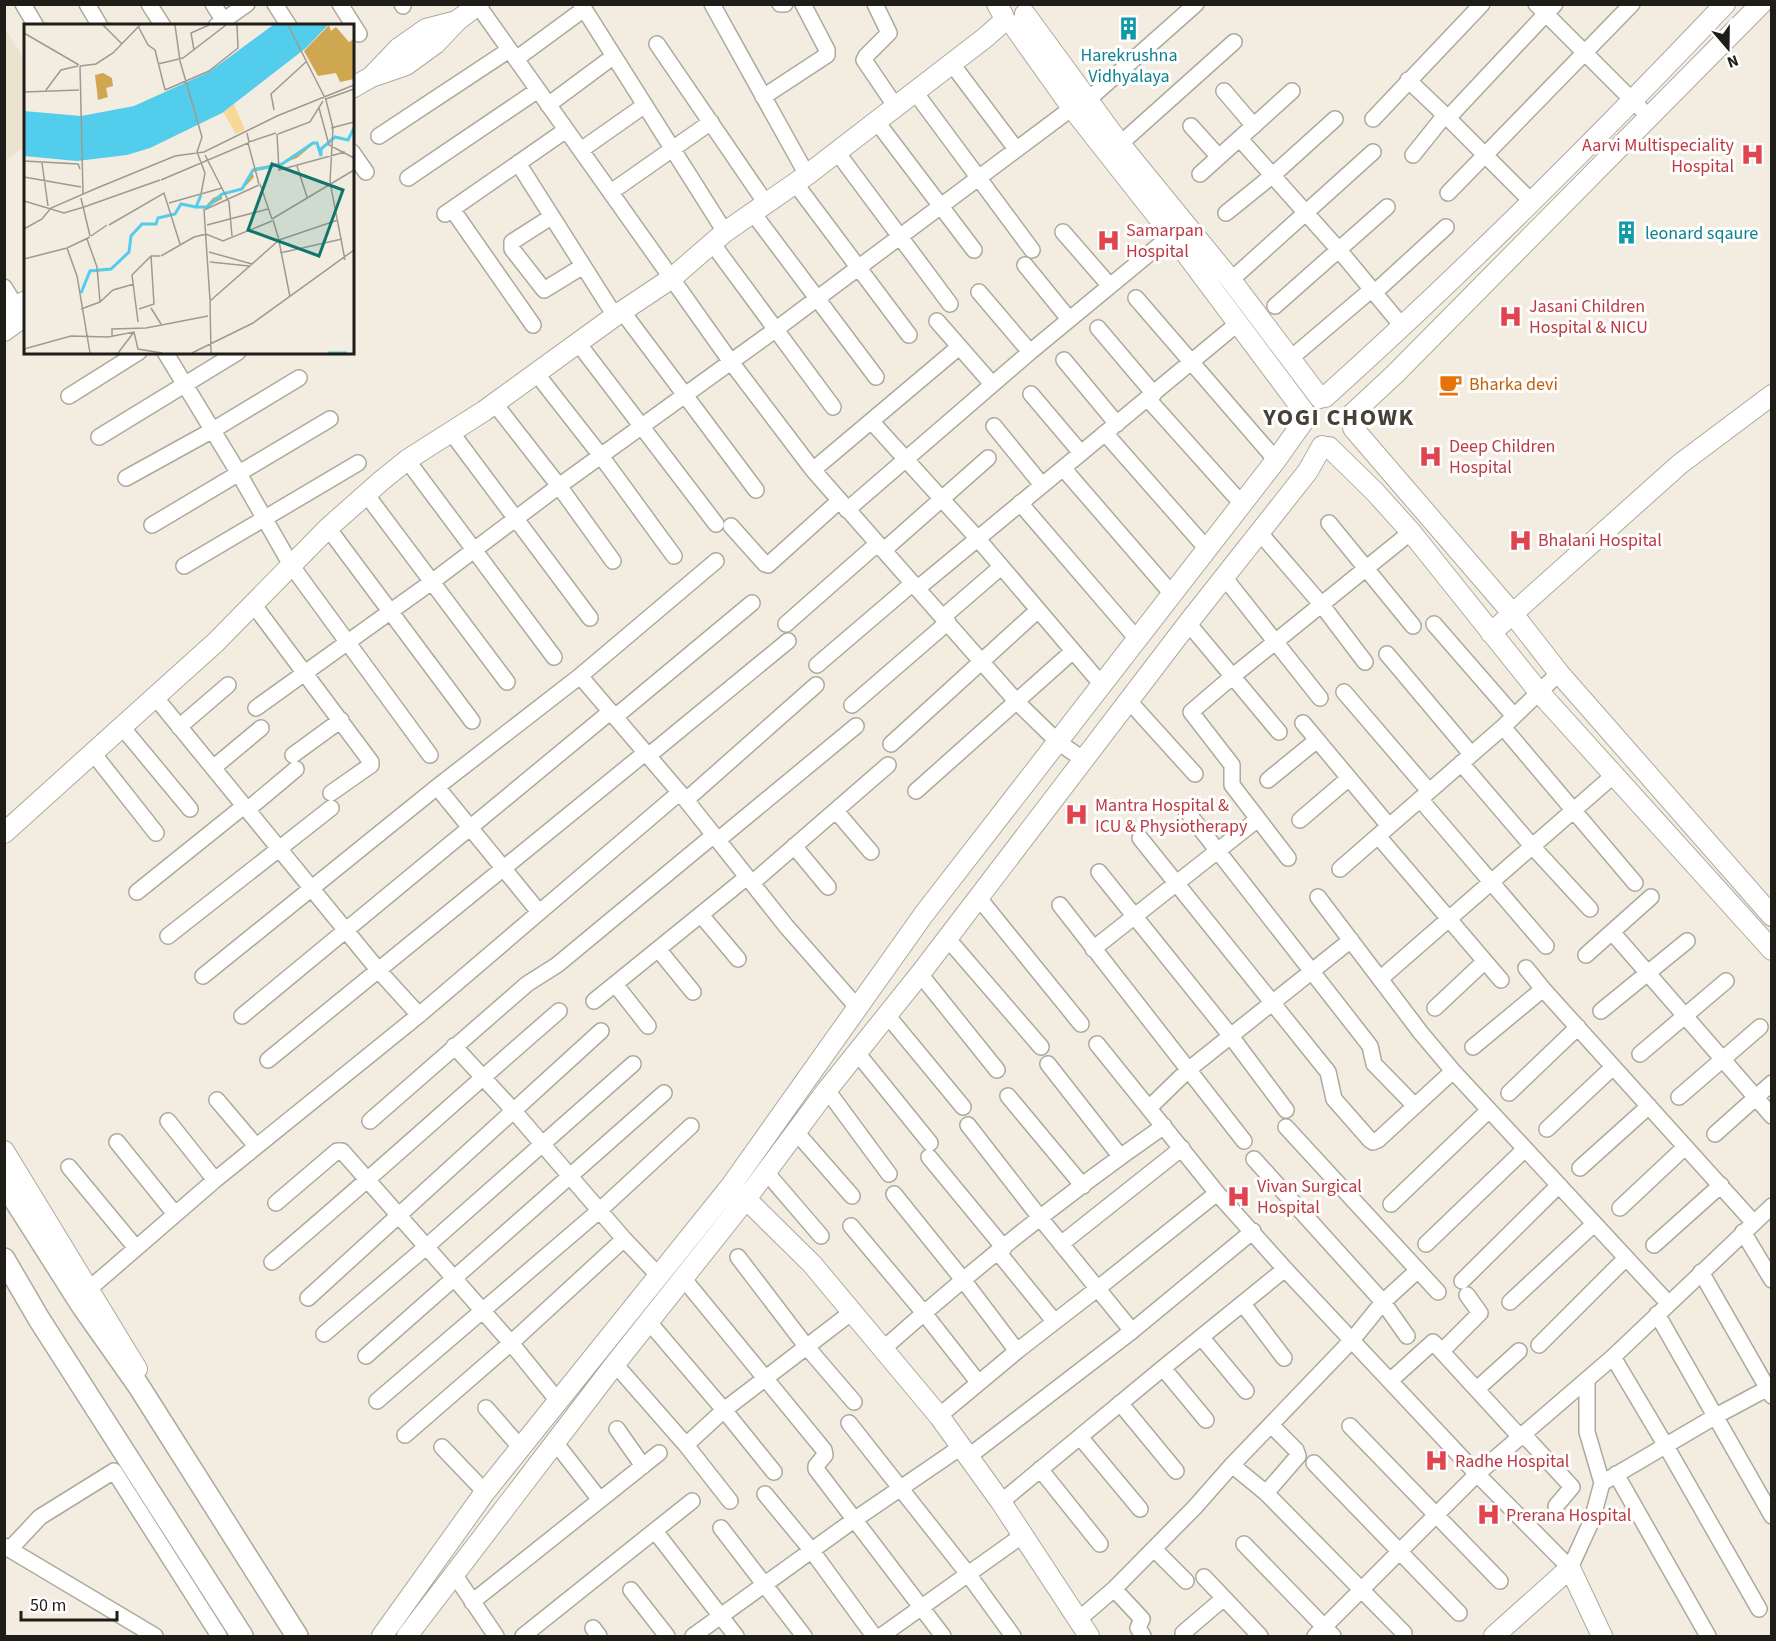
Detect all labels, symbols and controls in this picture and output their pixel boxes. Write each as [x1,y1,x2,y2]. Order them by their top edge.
building icon: Harekrushna Vidhyalaya [1116,16,1142,42]
north arrow [1698,18,1758,78]
inset map [24,24,354,354]
place label: Harekrushna Vidhyalaya [1080,43,1178,89]
text: N [1724,49,1742,73]
place label: Aarvi Multispeciality Hospital [1582,133,1735,179]
hospital icon: Aarvi Multispeciality Hospital [1739,142,1765,168]
place label: Samarpan Hospital [1126,218,1204,264]
building icon: leonard sqaure [1614,220,1640,246]
place label: leonard sqaure [1645,221,1758,246]
hospital icon: Samarpan Hospital [1095,227,1121,253]
place label: Jasani Children Hospital & NICU [1529,294,1648,340]
hospital icon: Jasani Children Hospital & NICU [1498,303,1524,329]
cafe icon: Bharka devi [1438,371,1464,397]
place label: Bharka devi [1469,372,1558,397]
district label: YOGI CHOWK [1262,400,1415,435]
place label: Deep Children Hospital [1449,434,1555,480]
hospital icon: Deep Children Hospital [1418,443,1444,469]
hospital icon: Bhalani Hospital [1507,527,1533,553]
place label: Bhalani Hospital [1538,528,1662,553]
place label: Mantra Hospital & ICU & Physiotherapy [1095,793,1248,839]
hospital icon: Mantra Hospital & ICU & Physiotherapy [1064,802,1090,828]
place label: Vivan Surgical Hospital [1257,1174,1362,1220]
hospital icon: Vivan Surgical Hospital [1226,1183,1252,1209]
hospital icon: Radhe Hospital [1424,1448,1450,1474]
place label: Radhe Hospital [1455,1449,1569,1474]
hospital icon: Prerana Hospital [1475,1502,1501,1528]
place label: Prerana Hospital [1506,1503,1631,1528]
scale bar [21,1584,117,1622]
text: 50 m [30,1593,66,1618]

